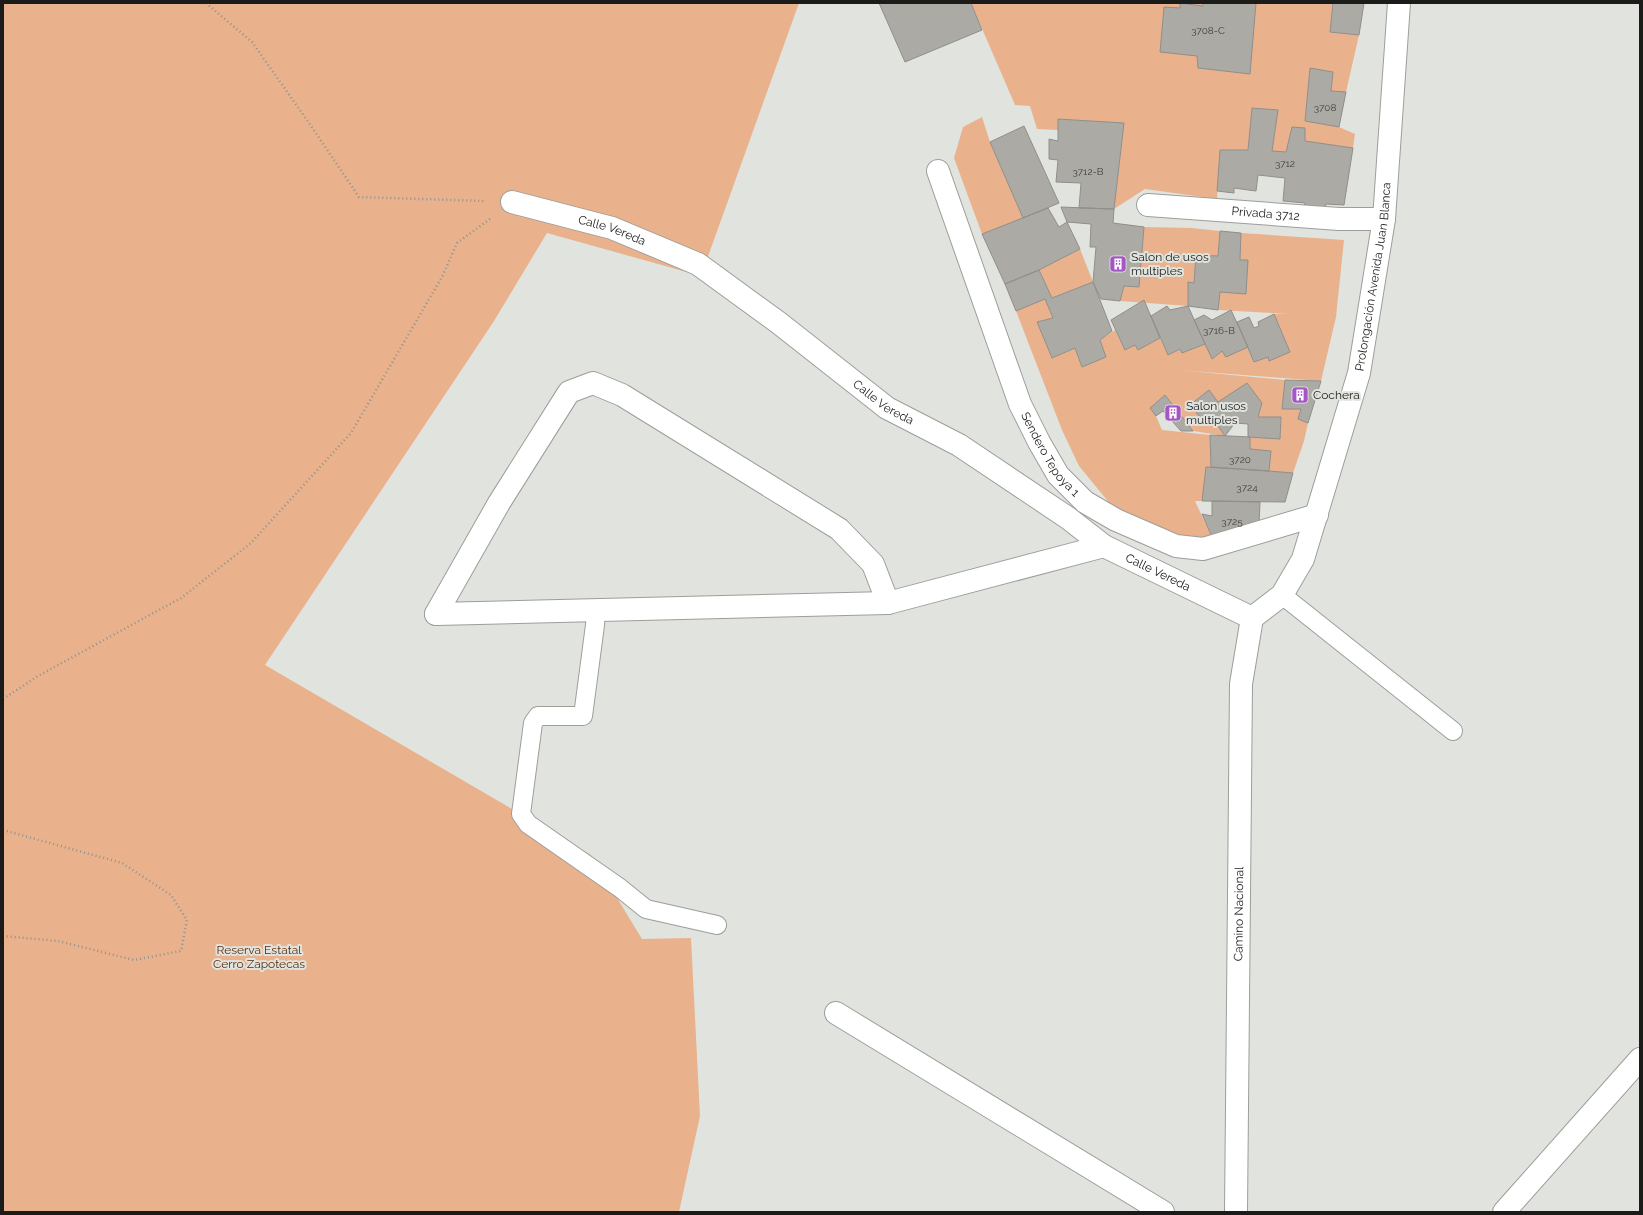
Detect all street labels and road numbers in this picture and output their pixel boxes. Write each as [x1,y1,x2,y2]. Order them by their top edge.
street label: Prolongación Avenida Juan Blanca [1352,182,1394,372]
street label: Privada 3712 [1231,204,1300,223]
street label: Calle Vereda [577,213,648,248]
street label: Calle Vereda [850,377,916,428]
street label: Sendero Tepoya 1 [1018,410,1082,499]
street label: Calle Vereda [1123,551,1193,594]
street label: Camino Nacional [1231,866,1246,961]

